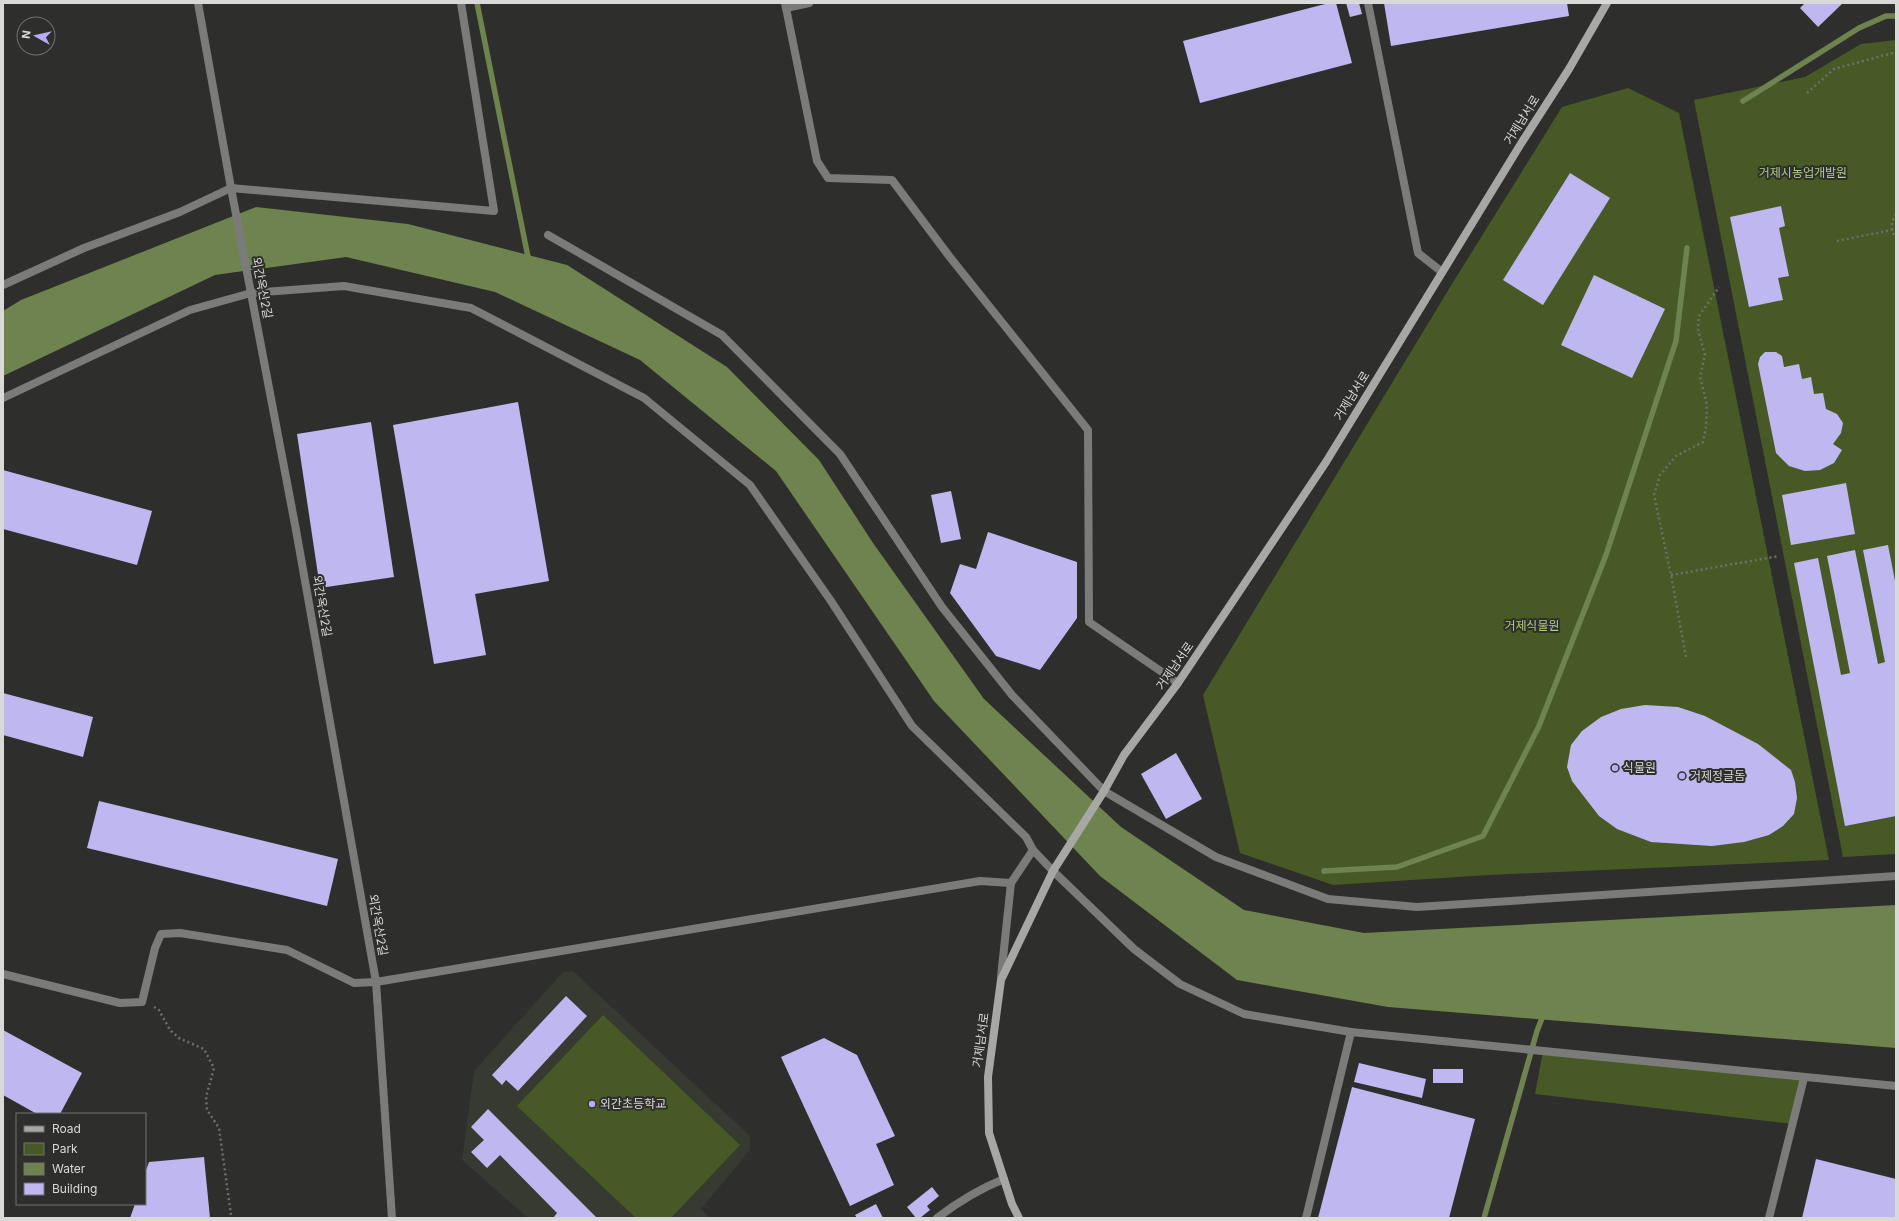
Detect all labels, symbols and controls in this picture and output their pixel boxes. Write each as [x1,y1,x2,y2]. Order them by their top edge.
north arrow [16,16,56,56]
text: N [19,29,34,40]
street label: 거제남서로 [1501,92,1543,147]
park label: 거제시농업개발원 [1759,165,1847,180]
street label: 외간옥산2길 [249,256,276,320]
street label: 거제남서로 [1331,368,1373,423]
street label: 외간옥산2길 [310,574,335,638]
park label: 거제식물원 [1504,618,1560,633]
street label: 거제남서로 [1153,639,1197,693]
place label: 식물원 [1623,760,1656,775]
marker: 식물원 [1610,763,1620,773]
place label: 거제정글돔 [1690,768,1745,783]
marker: 거제정글돔 [1677,771,1687,781]
street label: 외간옥산2길 [366,893,391,957]
street label: 거제남서로 [969,1012,992,1068]
place label: 외간초등학교 [600,1096,666,1111]
marker: 외간초등학교 [587,1099,597,1109]
legend [16,1113,146,1205]
text: Road [52,1121,81,1136]
text: Park [52,1141,78,1156]
text: Water [52,1161,86,1176]
text: Building [52,1181,97,1196]

